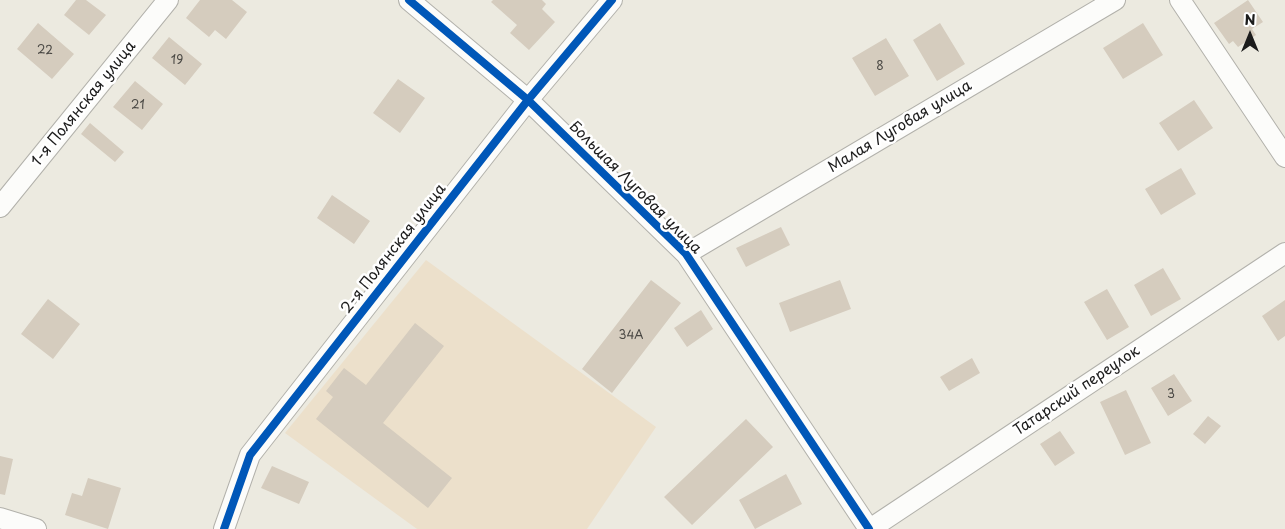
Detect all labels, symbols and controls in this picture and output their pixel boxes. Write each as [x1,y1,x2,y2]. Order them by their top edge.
text: N [1244,9,1256,30]
north arrow [1225,10,1275,60]
street label: 1-я Полянская улица [28,38,140,170]
house number: 22 [37,44,53,58]
house number: 19 [171,54,183,68]
house number: 8 [876,60,884,74]
street label: Малая Луговая улица [825,77,975,177]
house number: 21 [131,99,145,113]
street label: Большая Луговая улица [565,118,705,258]
street label: 2-я Полянская улица [338,181,450,317]
house number: 34А [618,329,644,343]
street label: Татарский переулок [1011,342,1143,440]
house number: 3 [1167,388,1175,402]

